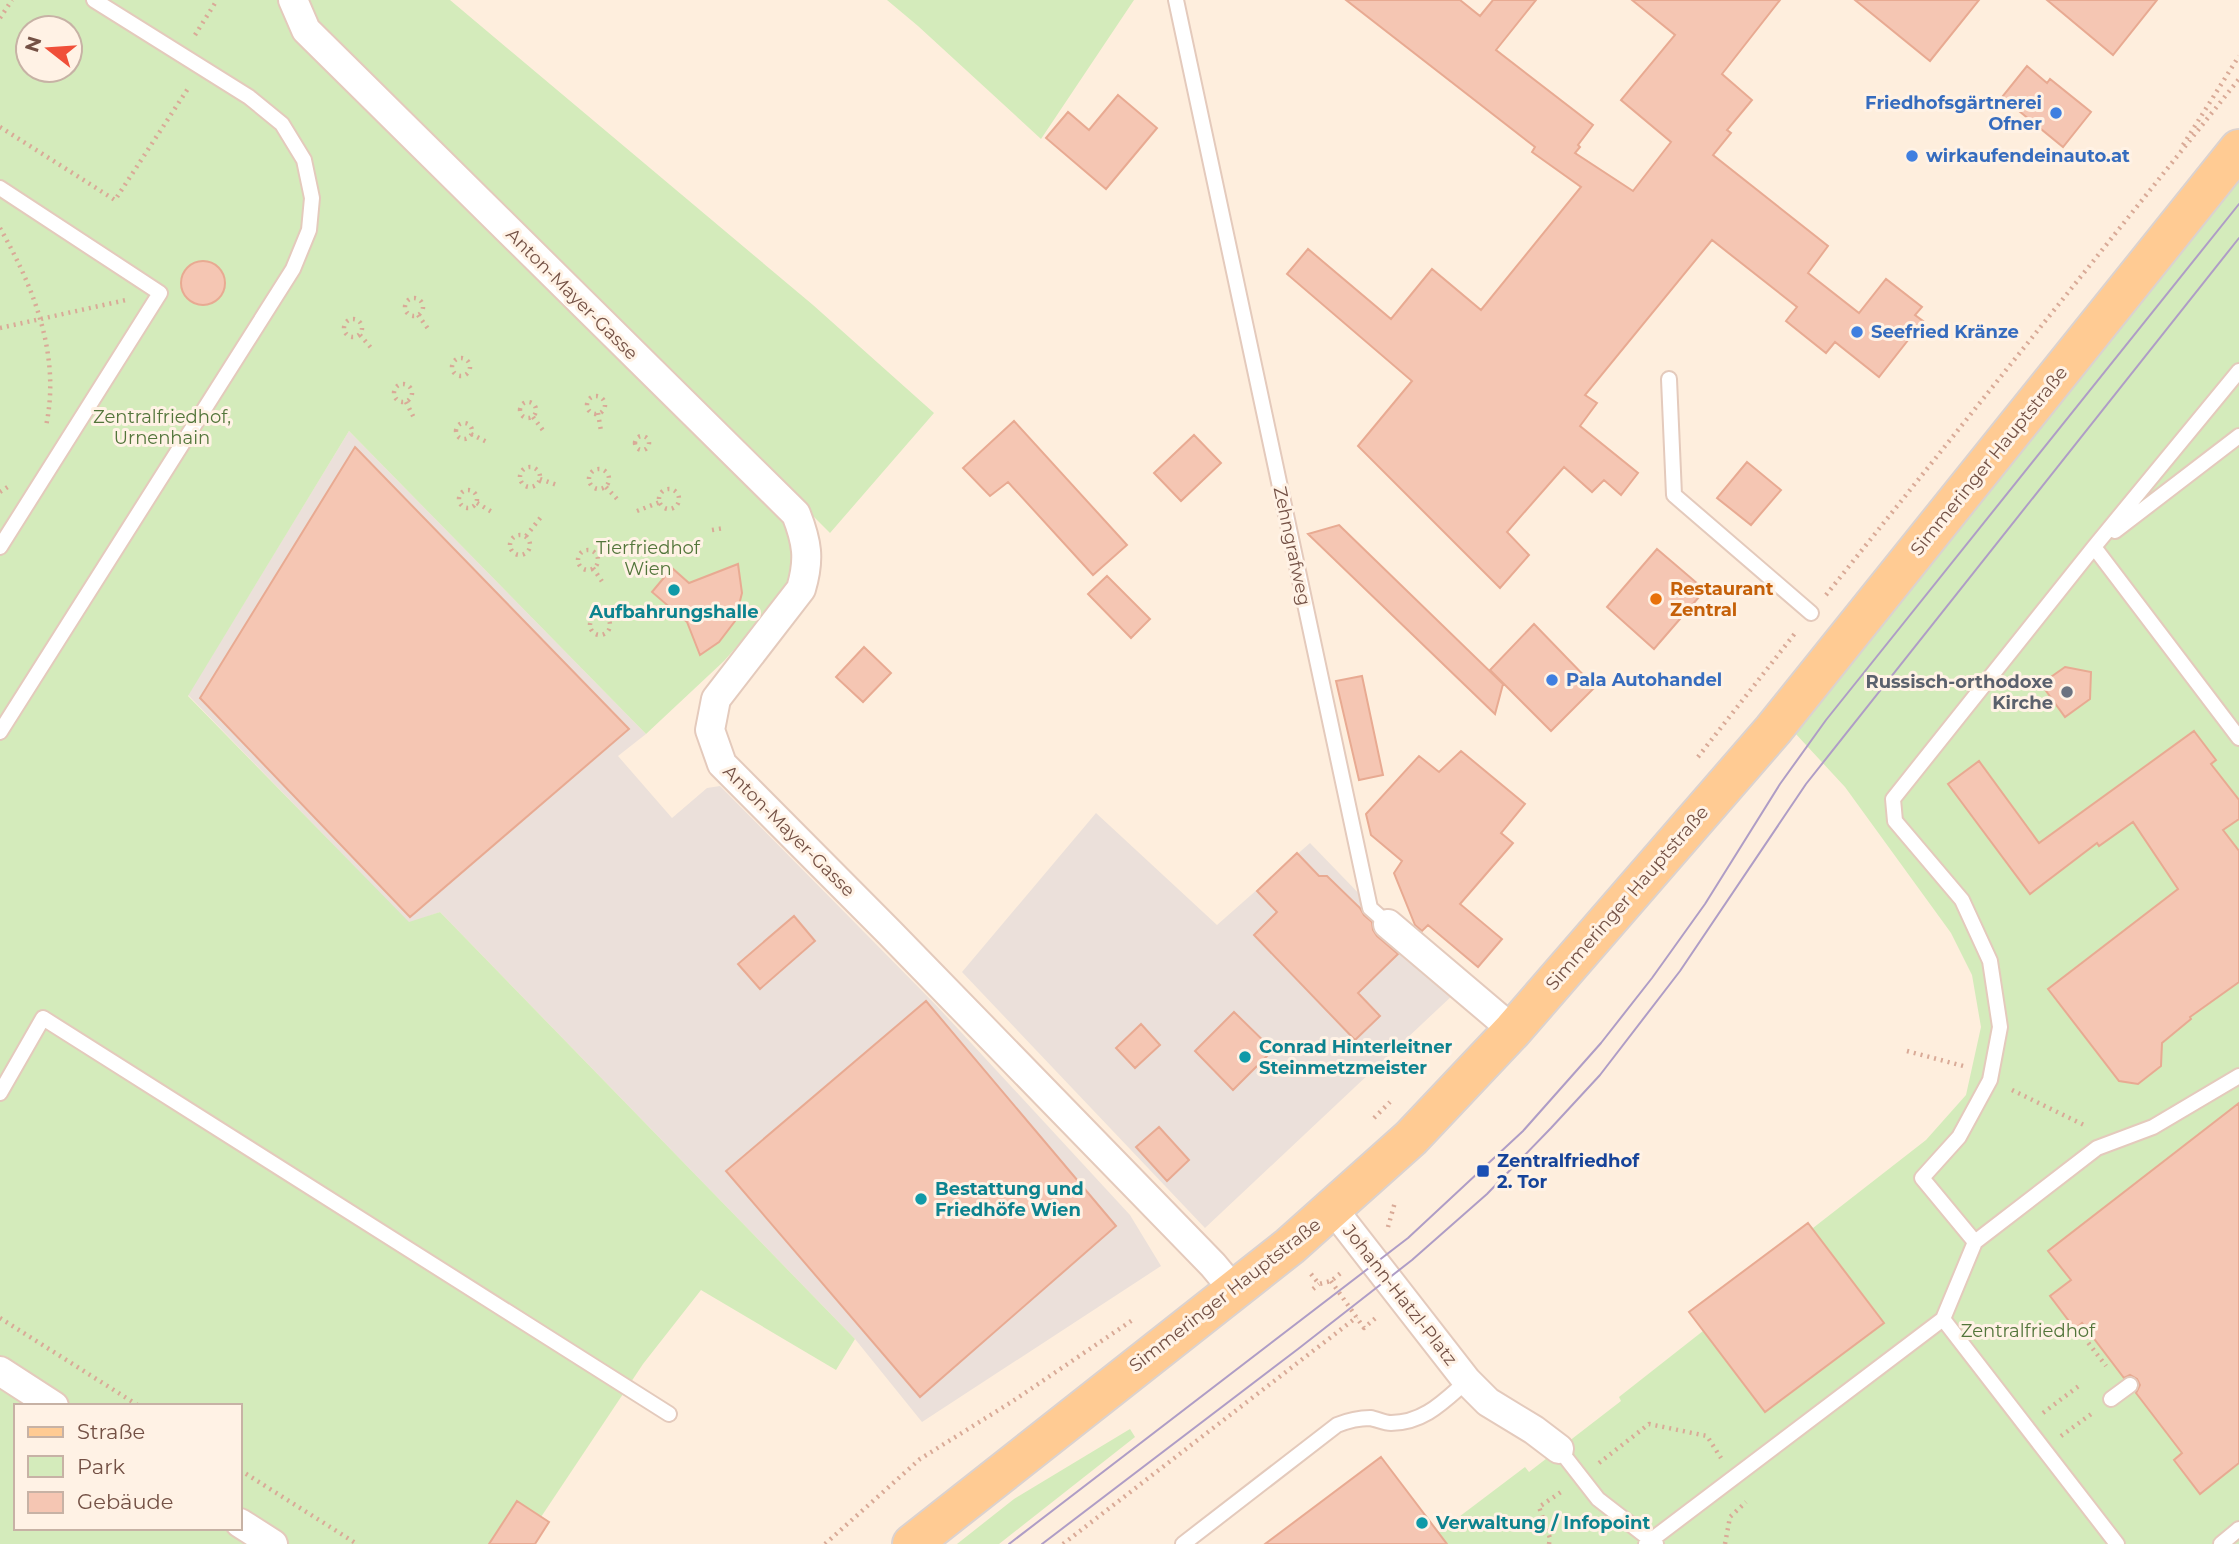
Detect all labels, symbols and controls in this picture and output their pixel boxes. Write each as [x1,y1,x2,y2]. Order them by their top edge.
north arrow [14,14,84,84]
text: N [20,33,46,55]
place label: Friedhofsgärtnerei Ofner [1865,92,2042,135]
marker: Friedhofsgärtnerei Ofner [2048,105,2064,121]
place label: wirkaufendeinauto.at [1926,145,2130,167]
marker: wirkaufendeinauto.at [1904,148,1920,164]
street label: Anton-Mayer-Gasse [502,224,643,365]
place label: Seefried Kränze [1871,321,2019,343]
marker: Seefried Kränze [1849,324,1865,340]
street label: Simmeringer Hauptstraße [1906,362,2072,560]
park label: Zentralfriedhof, Urnenhain [93,406,231,449]
street label: Zehngrafweg [1269,484,1315,608]
park label: Tierfriedhof Wien [596,537,701,580]
place label: Restaurant Zentral [1670,578,1774,621]
marker: Aufbahrungshalle [666,582,682,598]
marker: Restaurant Zentral [1648,591,1664,607]
place label: Aufbahrungshalle [588,601,759,623]
place label: Pala Autohandel [1566,669,1722,691]
place label: Russisch-orthodoxe Kirche [1865,671,2053,714]
marker: Pala Autohandel [1544,672,1560,688]
marker: Russisch-orthodoxe Kirche [2059,684,2075,700]
street label: Anton-Mayer-Gasse [719,761,860,902]
street label: Simmeringer Hauptstraße [1541,801,1713,995]
place label: Conrad Hinterleitner Steinmetzmeister [1259,1036,1453,1079]
marker: Conrad Hinterleitner Steinmetzmeister [1237,1049,1253,1065]
place label: Zentralfriedhof 2. Tor [1497,1150,1640,1193]
marker: Zentralfriedhof 2. Tor [1475,1163,1491,1179]
place label: Bestattung und Friedhöfe Wien [935,1178,1084,1221]
marker: Bestattung und Friedhöfe Wien [913,1191,929,1207]
street label: Simmeringer Hauptstraße [1125,1213,1325,1377]
street label: Johann-Hatzl-Platz [1338,1219,1462,1370]
park label: Zentralfriedhof [1961,1320,2096,1342]
legend [14,1404,242,1530]
text: Straße [77,1419,145,1444]
text: Park [77,1454,125,1479]
text: Gebäude [77,1489,174,1514]
place label: Verwaltung / Infopoint [1435,1512,1650,1534]
marker: Verwaltung / Infopoint [1414,1515,1430,1531]

